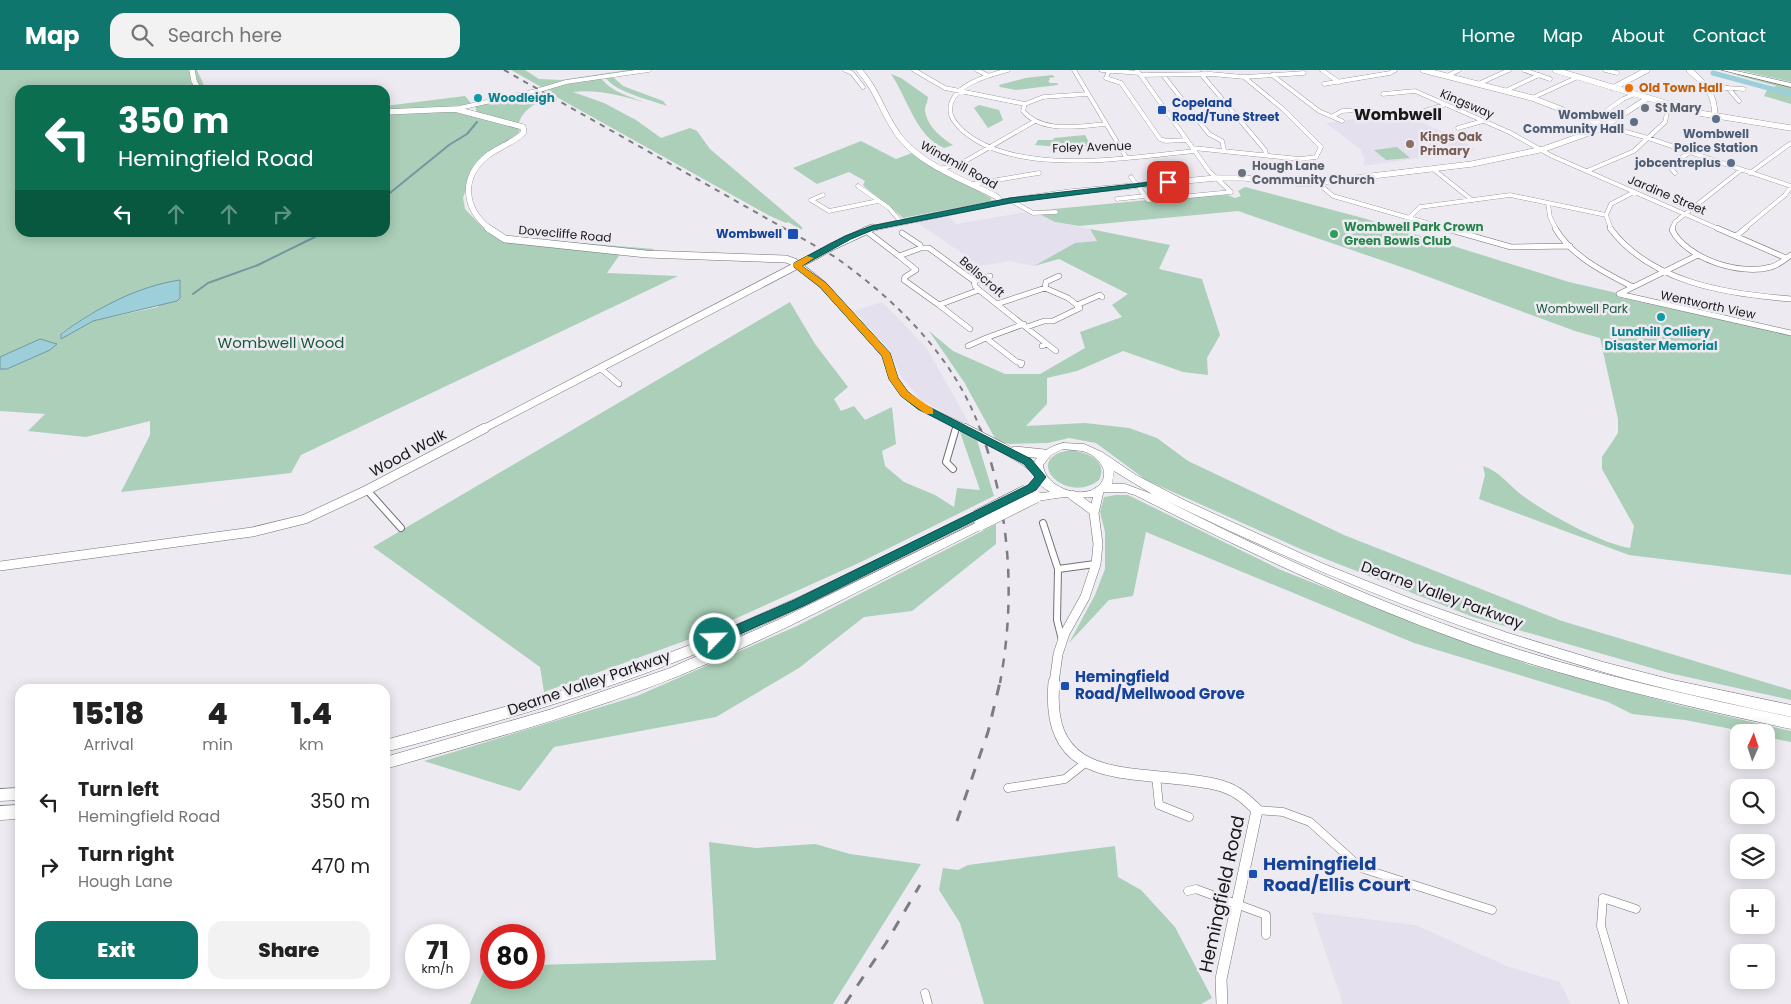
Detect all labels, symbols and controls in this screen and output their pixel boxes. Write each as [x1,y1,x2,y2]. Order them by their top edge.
search box [110,13,460,58]
text: Map [25,19,80,52]
icon: search [128,21,156,49]
text: Search here [168,22,282,49]
text: Home [1461,23,1515,48]
text: Map [1543,23,1583,48]
text: About [1611,23,1665,48]
text: Contact [1693,23,1766,48]
place label: Old Town Hall [1639,79,1722,96]
marker: Old Town Hall [1623,82,1635,94]
street label: Kingsway [1438,85,1497,123]
place label: Woodleigh [488,89,555,106]
marker: Woodleigh [472,92,484,104]
place label: Copeland Road/Tune Street [1172,94,1280,125]
text: 350 m [118,96,229,145]
place label: St Mary [1655,99,1702,116]
marker: St Mary [1639,102,1651,114]
district label: Wombwell [1354,103,1442,126]
marker: Copeland Road/Tune Street [1156,104,1168,116]
icon: left [35,105,100,170]
place label: Wombwell Community Hall [1523,106,1624,137]
marker: Wombwell Police Station [1710,113,1722,125]
marker: Wombwell Community Hall [1628,116,1640,128]
place label: Wombwell Police Station [1674,125,1758,156]
place label: Kings Oak Primary [1420,128,1483,159]
street label: Windmill Road [917,136,1001,193]
street label: Foley Avenue [1052,137,1132,156]
marker: Kings Oak Primary [1404,138,1416,150]
text: Hemingfield Road [118,143,314,174]
place label: jobcentreplus [1634,154,1721,171]
place label: Hough Lane Community Church [1252,157,1375,188]
marker: jobcentreplus [1725,157,1737,169]
pin [1147,161,1189,203]
marker: Hough Lane Community Church [1236,167,1248,179]
icon: arrive [1154,168,1182,196]
street label: Jardine Street [1625,170,1709,219]
icon: left [109,200,137,228]
icon: ahead [162,200,190,228]
icon: ahead [215,200,243,228]
icon: right [268,200,296,228]
place label: Wombwell Park Crown Green Bowls Club [1344,218,1484,249]
street label: Dovecliffe Road [518,221,612,246]
place label: Wombwell [716,225,782,242]
marker: Wombwell [786,227,800,241]
marker: Wombwell Park Crown Green Bowls Club [1328,228,1340,240]
street label: Bellscroft [956,252,1009,301]
street label: Wentworth View [1659,286,1757,323]
park label: Wombwell Park [1536,300,1629,317]
marker: Lundhill Colliery Disaster Memorial [1655,311,1667,323]
place label: Lundhill Colliery Disaster Memorial [1605,323,1717,354]
park label: Wombwell Wood [218,332,344,353]
street label: Wood Walk [366,423,450,482]
street label: Dearne Valley Parkway [1358,555,1527,634]
position arrow [688,612,740,664]
street label: Dearne Valley Parkway [505,645,674,720]
place label: Hemingfield Road/Mellwood Grove [1075,666,1245,704]
marker: Hemingfield Road/Mellwood Grove [1059,680,1071,692]
text: 15:18 [73,692,144,735]
text: 4 [207,692,228,735]
text: 1.4 [291,692,332,735]
north arrow [1730,724,1775,769]
map controls [1730,724,1775,989]
text: Arrival [83,733,134,756]
text: min [202,733,233,756]
text: km [299,733,324,756]
text: Turn left [78,776,159,803]
button: search [1730,779,1775,824]
icon: left [35,788,63,816]
text: 350 m [310,788,370,815]
text: Hemingfield Road [78,805,220,828]
street label: Hemingfield Road [1193,813,1250,975]
button: layers [1730,834,1775,879]
text: Turn right [78,841,174,868]
place label: Hemingfield Road/Ellis Court [1263,851,1411,897]
icon: right [35,853,63,881]
text: 470 m [311,853,370,880]
marker: Hemingfield Road/Ellis Court [1247,868,1259,880]
text: Hough Lane [78,870,173,893]
button: + [1730,889,1775,934]
button: Exit [35,921,198,979]
button: Share [208,921,370,979]
speed limit sign: 80 [480,924,545,989]
text: 71 [426,933,449,968]
button: − [1730,944,1775,989]
text: km/h [422,960,453,977]

